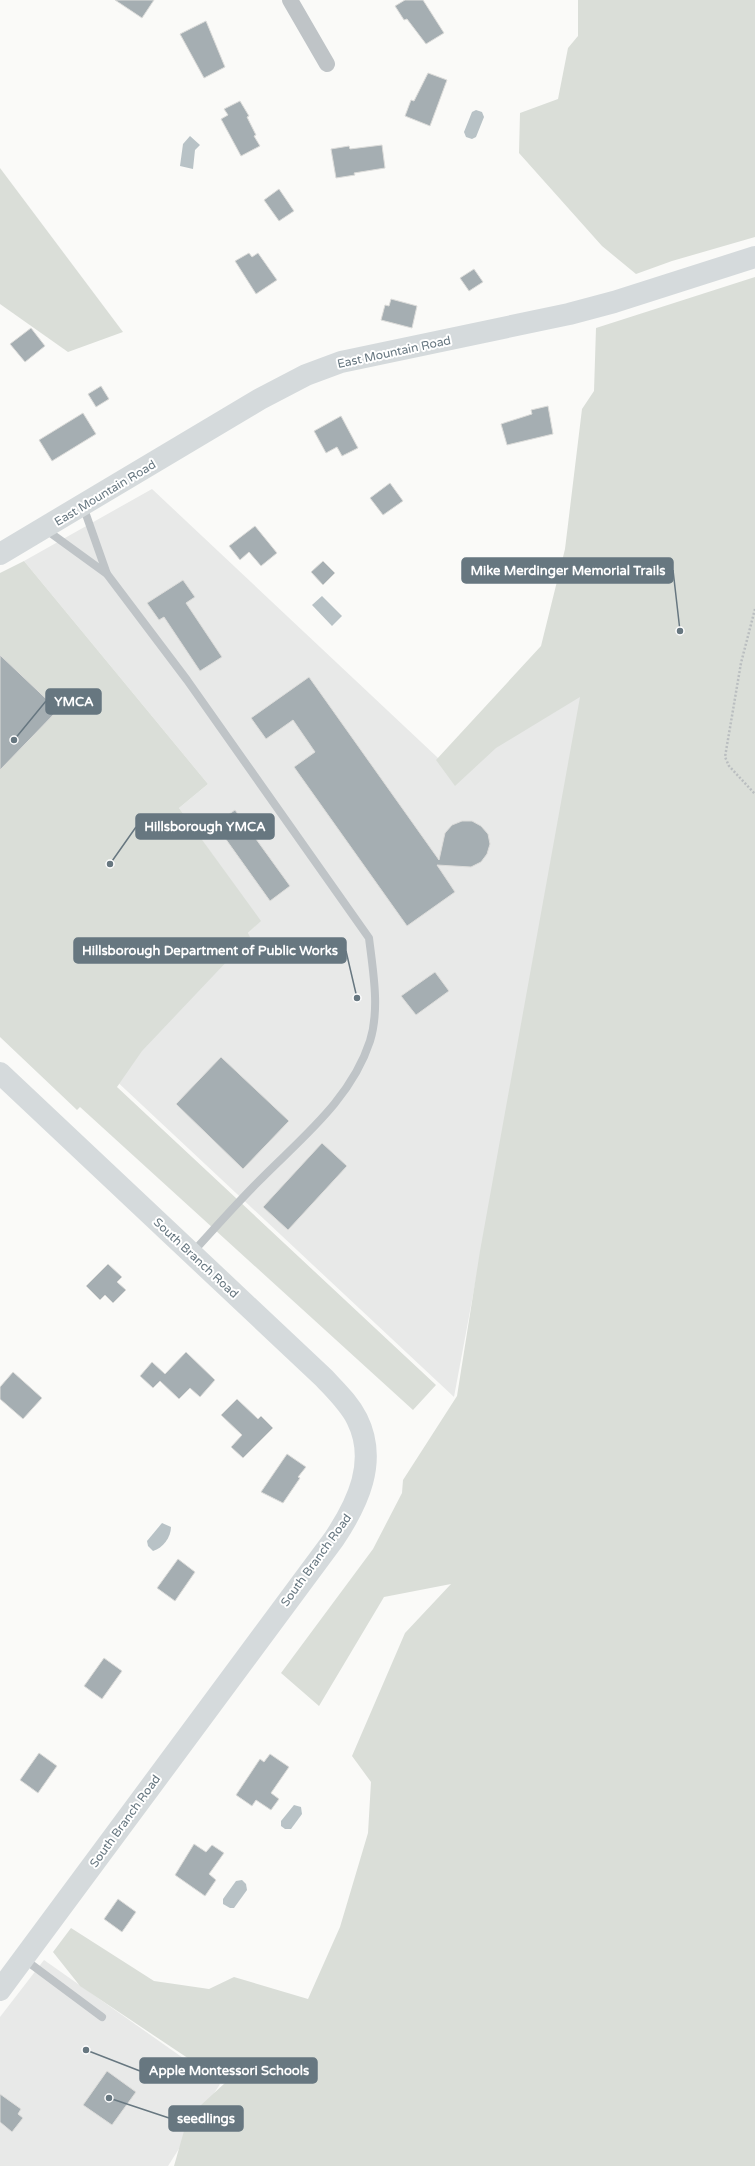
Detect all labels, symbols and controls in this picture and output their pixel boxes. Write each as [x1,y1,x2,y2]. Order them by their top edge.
street label: East Mountain Road [336,333,452,371]
street label: East Mountain Road [52,457,158,529]
callout: Mike Merdinger Memorial Trails [462,558,673,583]
text: Mike Merdinger Memorial Trails [470,563,666,579]
callout: YMCA [46,689,101,714]
text: YMCA [54,694,94,710]
callout: Hillsborough YMCA [136,814,274,839]
text: Hillsborough YMCA [144,819,266,835]
callout: Hillsborough Department of Public Works [74,938,346,963]
text: Hillsborough Department of Public Works [82,943,338,959]
street label: South Branch Road [151,1215,241,1301]
street label: South Branch Road [278,1511,354,1609]
street label: South Branch Road [87,1772,163,1870]
callout: Apple Montessori Schools [140,2058,317,2083]
text: Apple Montessori Schools [149,2063,309,2079]
callout: seedlings [169,2106,243,2131]
text: seedlings [177,2111,235,2127]

